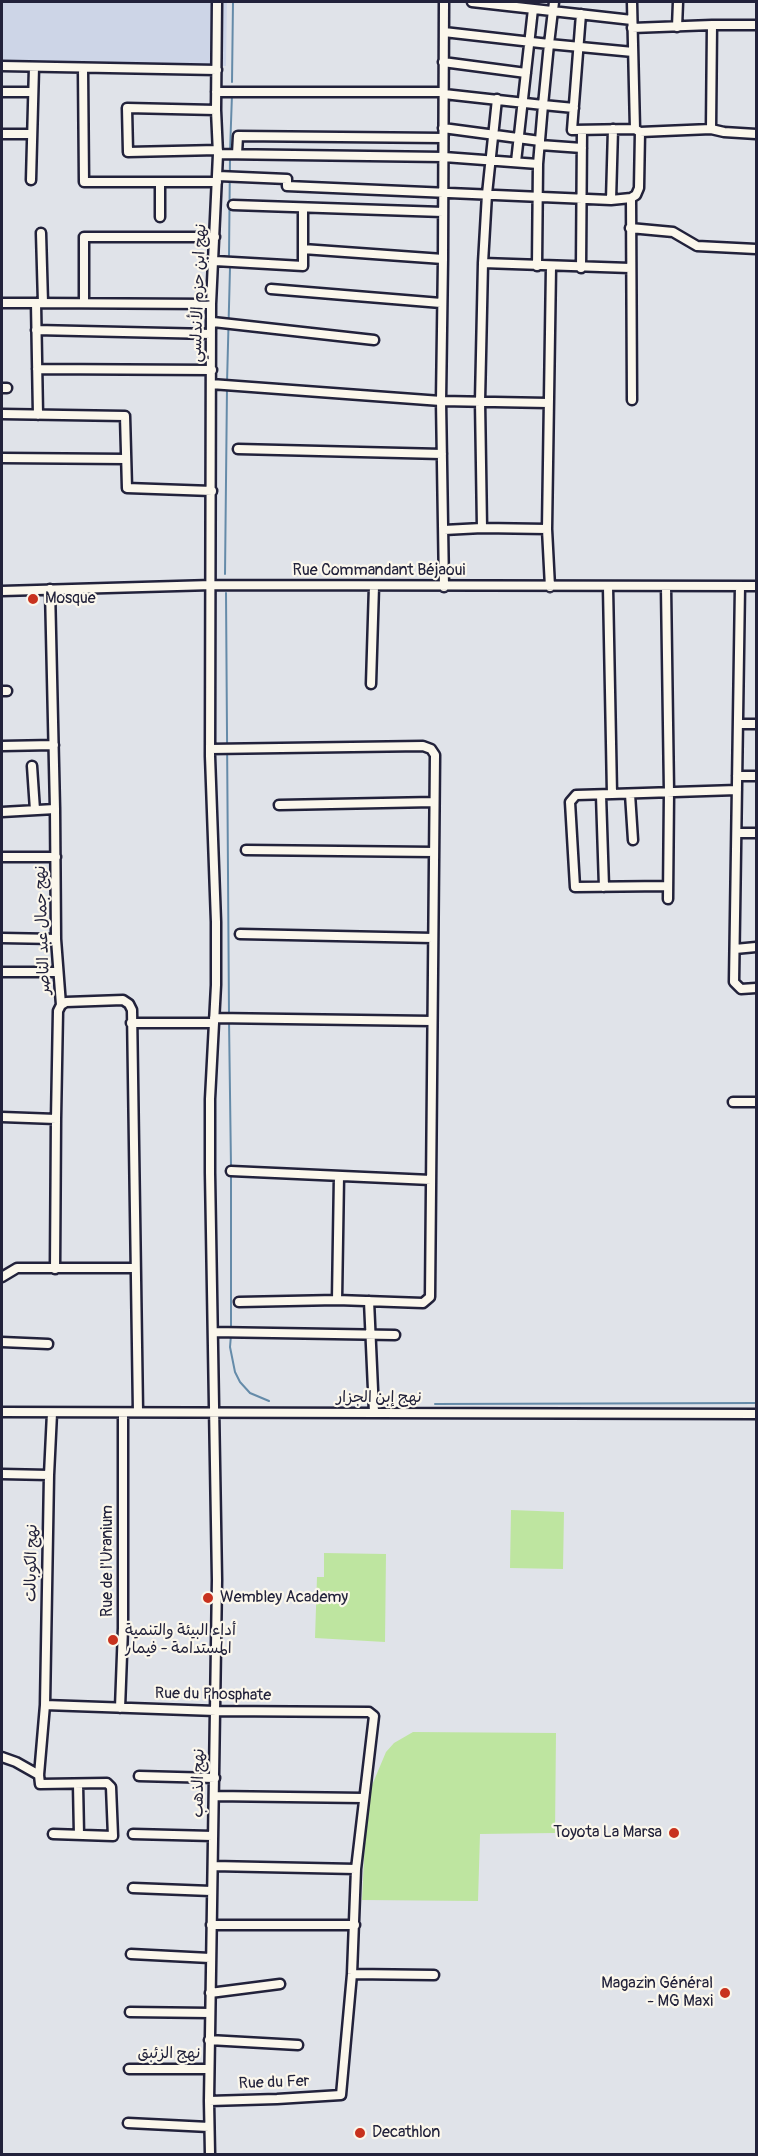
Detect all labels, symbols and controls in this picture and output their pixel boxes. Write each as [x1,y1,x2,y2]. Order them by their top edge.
street label: نهج ابن حزم الأندلسي [187,223,211,363]
street label: Rue Commandant Béjaoui [293,561,465,581]
place label: Mosque [45,589,96,609]
marker: Mosque [26,592,40,606]
street label: نهج جمال عبد الناصر [31,865,55,995]
street label: نهج إبن الجزار [336,1388,422,1408]
street label: Rue de l'Uranium [98,1505,118,1617]
street label: نهج الكوبالت [22,1524,42,1602]
place label: Wembley Academy [220,1588,348,1608]
marker: Wembley Academy [201,1591,215,1605]
place label: أداء البيئة والتنمية المستدامة - فيمار [125,1621,236,1659]
marker: أداء البيئة والتنمية المستدامة - فيمار [106,1633,120,1647]
street label: Rue du Phosphate [155,1684,271,1706]
street label: نهج الذهب [189,1748,209,1818]
place label: Toyota La Marsa [553,1823,662,1843]
marker: Toyota La Marsa [667,1826,681,1840]
place label: Magazin Général - MG Maxi [601,1974,713,2012]
marker: Magazin Général - MG Maxi [718,1986,732,2000]
street label: نهج الزئبق [138,2044,200,2064]
street label: Rue du Fer [238,2072,310,2094]
place label: Decathlon [372,2123,440,2143]
marker: Decathlon [353,2126,367,2140]

